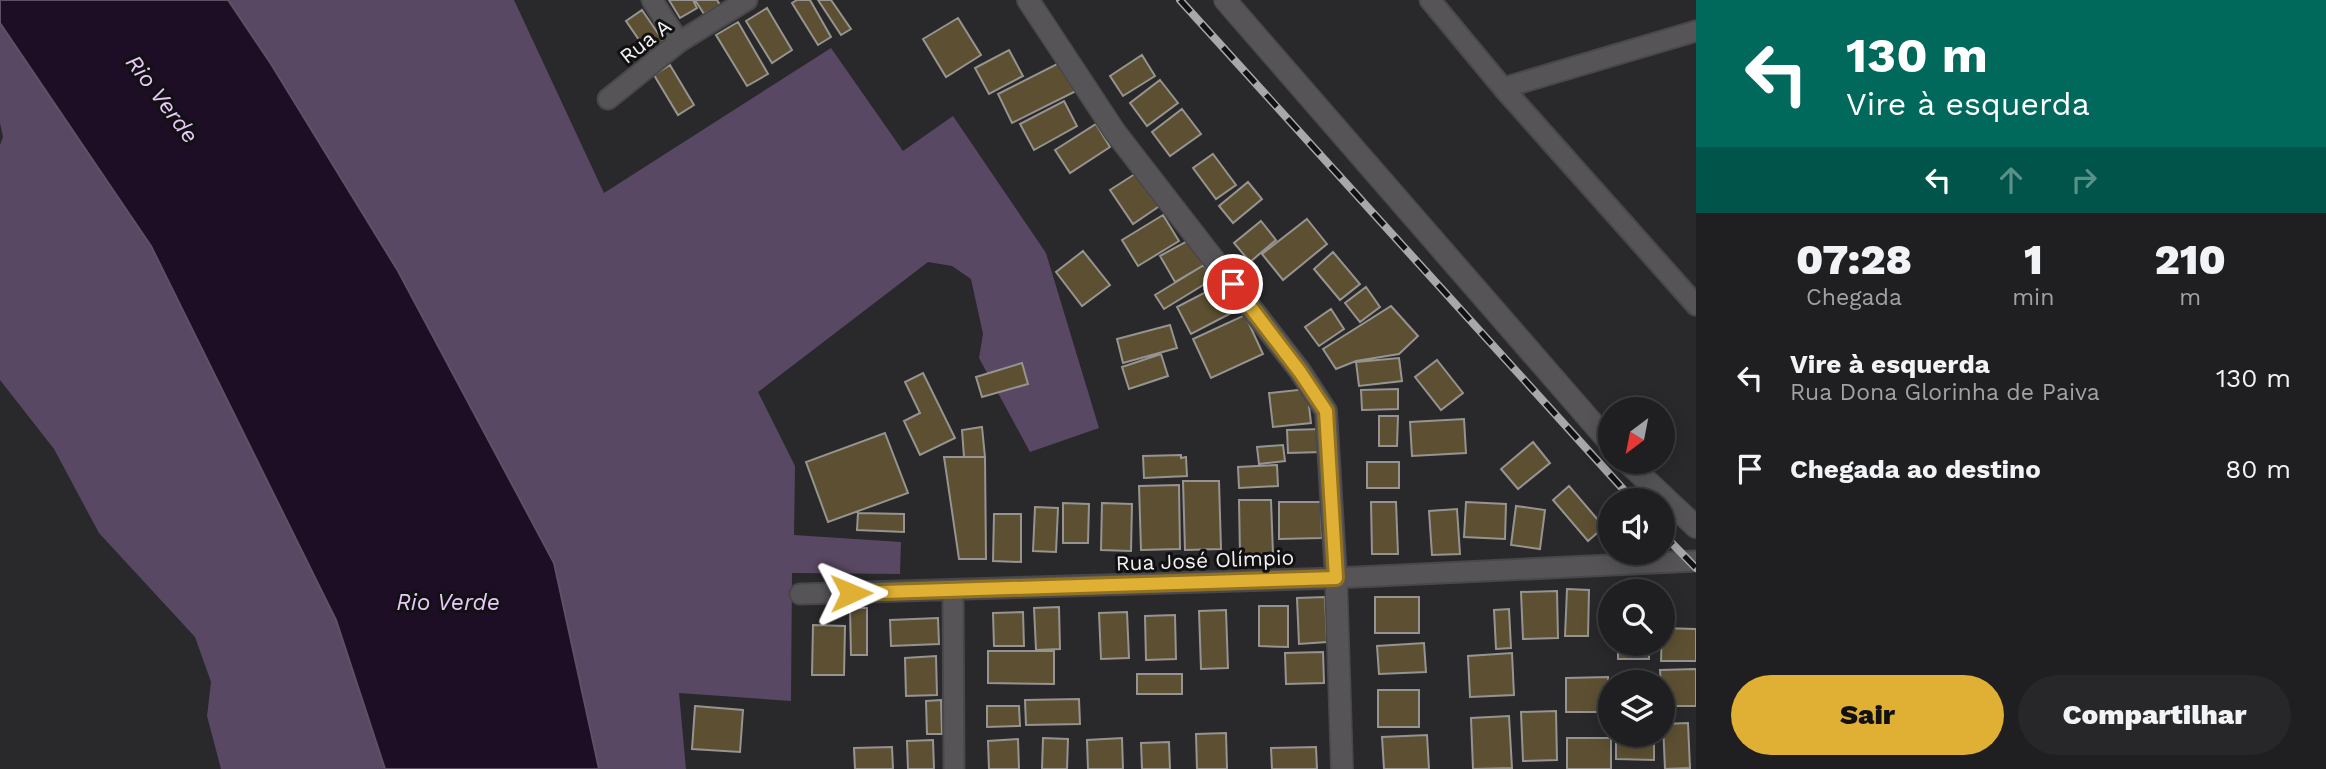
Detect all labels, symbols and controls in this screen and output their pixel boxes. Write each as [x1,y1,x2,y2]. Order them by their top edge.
street label: Rua A [614,13,676,69]
text: 130 m [1846,26,1988,84]
icon: left [1731,28,1822,119]
water label: Rio Verde [120,49,204,149]
text: Vire à esquerda [1846,85,2090,123]
icon: left [1919,161,1957,199]
icon: ahead [1992,161,2030,199]
icon: right [2065,161,2103,199]
text: 07:28 [1796,235,1912,284]
text: 1 [2024,235,2043,284]
text: 210 [2155,235,2226,284]
pin [1203,254,1263,314]
icon: arrive [1214,265,1252,303]
text: Chegada [1806,284,1902,311]
text: min [2012,284,2054,311]
text: m [2179,284,2201,311]
text: Vire à esquerda [1790,349,1990,379]
icon: left [1731,359,1769,397]
text: 130 m [2216,363,2291,393]
text: Rua Dona Glorinha de Paiva [1790,379,2100,406]
north arrow [1598,397,1675,474]
map controls [1598,397,1675,747]
icon: arrive [1731,450,1769,488]
text: Chegada ao destino [1790,454,2041,484]
text: 80 m [2225,454,2291,484]
button: sound [1598,488,1675,565]
street label: Rua José Olímpio [1115,544,1295,576]
position arrow [814,556,888,630]
button: search [1598,579,1675,656]
water label: Rio Verde [396,589,500,616]
button: layers [1598,670,1675,747]
button: Sair [1731,675,2004,755]
button: Compartilhar [2018,675,2291,755]

